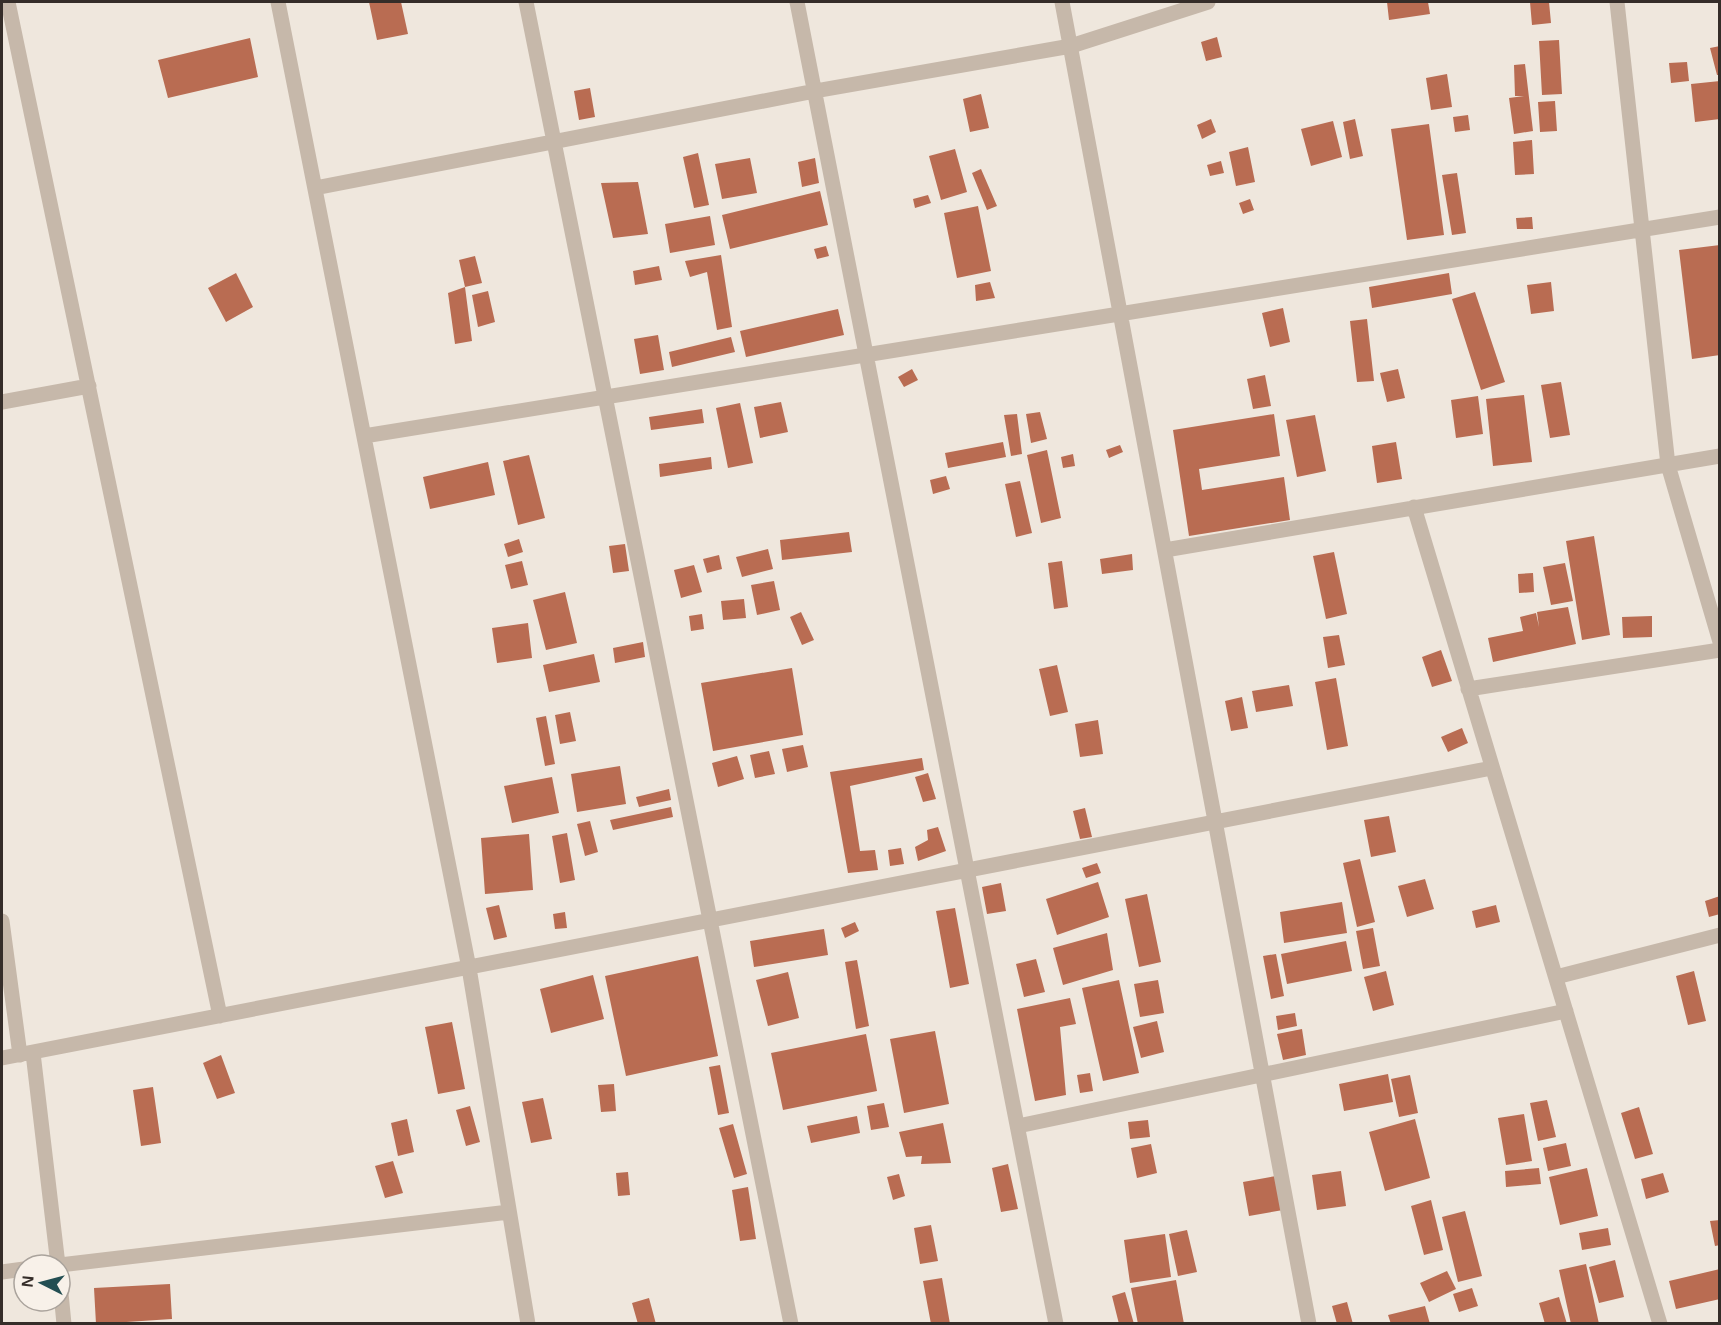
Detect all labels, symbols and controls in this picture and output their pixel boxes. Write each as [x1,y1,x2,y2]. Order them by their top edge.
north arrow [12,1253,72,1313]
text: N [19,1275,37,1288]

